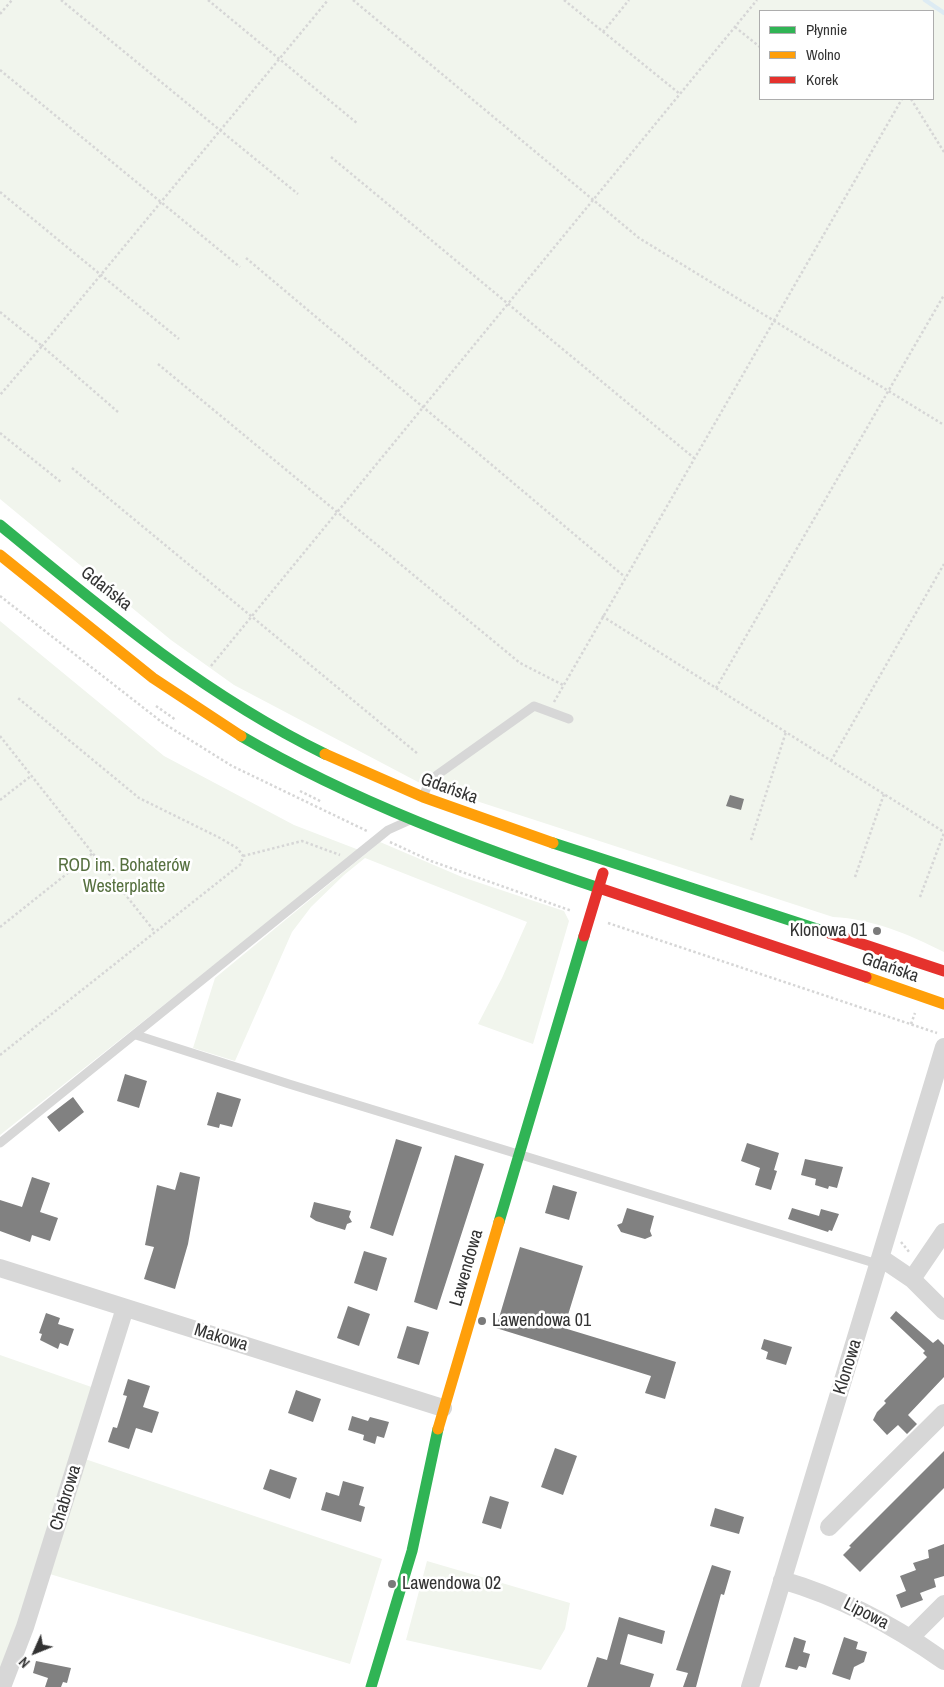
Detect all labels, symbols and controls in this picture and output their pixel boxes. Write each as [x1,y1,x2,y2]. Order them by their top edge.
legend [759,10,934,100]
text: Płynnie [806,19,847,40]
text: Wolno [806,44,841,65]
text: Korek [806,69,838,90]
street label: Gdańska [76,562,136,616]
street label: Gdańska [418,769,480,809]
park label: ROD im. Bohaterów Westerplatte [58,855,190,898]
place label: Klonowa 01 [790,920,867,942]
marker: Klonowa 01 [871,925,883,937]
street label: Gdańska [859,948,921,988]
street label: Lawendowa [446,1227,488,1309]
place label: Lawendowa 01 [492,1310,591,1332]
marker: Lawendowa 01 [476,1315,488,1327]
street label: Makowa [192,1320,250,1356]
street label: Klonowa [829,1337,867,1397]
street label: Chabrowa [46,1463,86,1533]
place label: Lawendowa 02 [402,1573,501,1595]
marker: Lawendowa 02 [386,1578,398,1590]
street label: Lipowa [840,1594,892,1634]
north arrow [10,1627,60,1677]
text: N [15,1653,34,1672]

